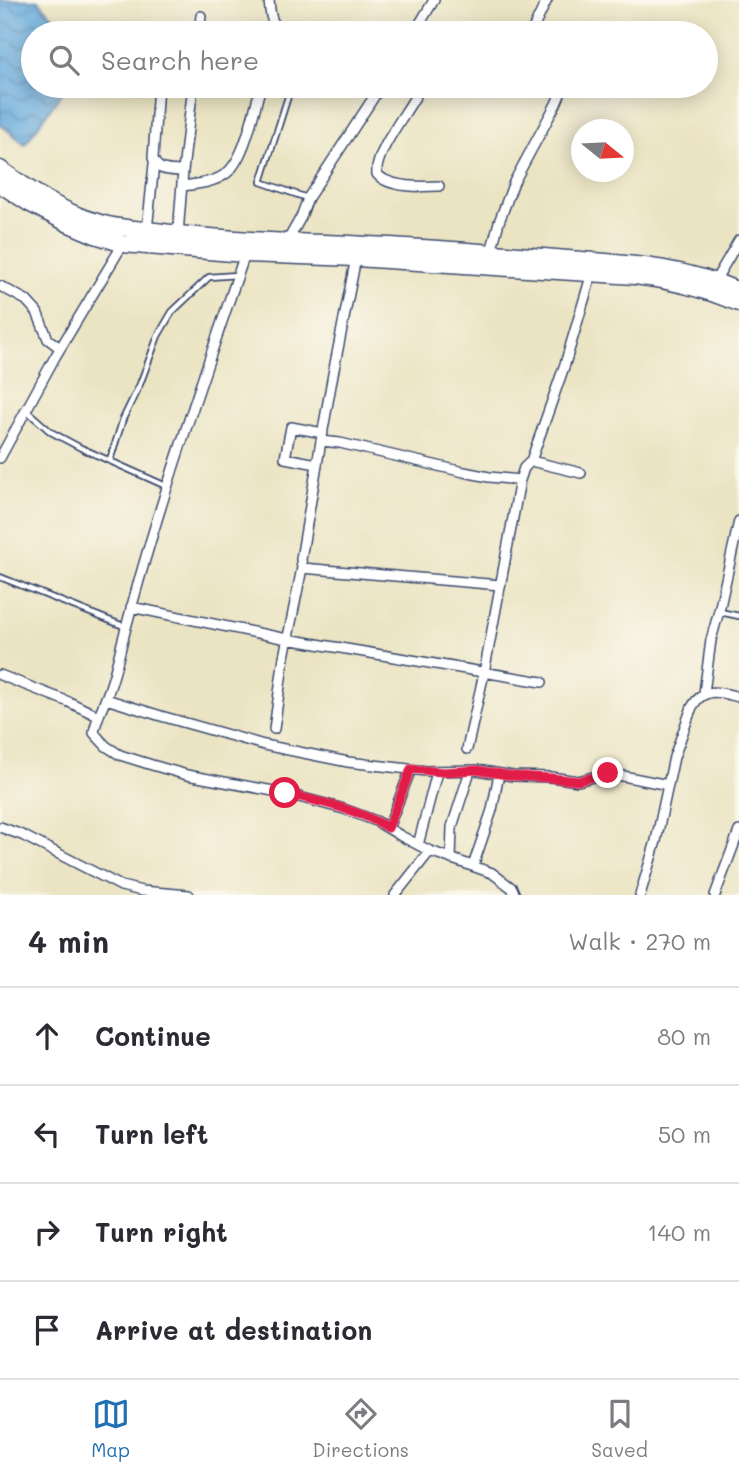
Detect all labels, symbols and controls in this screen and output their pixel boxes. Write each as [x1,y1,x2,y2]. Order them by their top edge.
search box [21,21,718,98]
icon: search [45,41,83,79]
text: Search here [101,43,259,77]
north arrow [571,119,634,182]
route end [592,757,623,788]
route start [269,777,300,808]
text: 4 min [28,921,109,961]
text: Walk · 270 m [568,926,711,956]
icon: ahead [28,1017,66,1055]
text: Continue [95,1019,211,1053]
text: 80 m [657,1021,711,1051]
icon: left [28,1115,66,1153]
text: Turn left [95,1117,208,1151]
text: 50 m [658,1119,711,1149]
icon: right [28,1213,66,1251]
text: Turn right [95,1215,228,1249]
text: 140 m [647,1217,711,1247]
icon: arrive [28,1311,66,1349]
text: Arrive at destination [95,1313,372,1347]
tab: Map [91,1395,130,1462]
tab: Directions [312,1395,409,1462]
tab: Saved [591,1395,648,1462]

